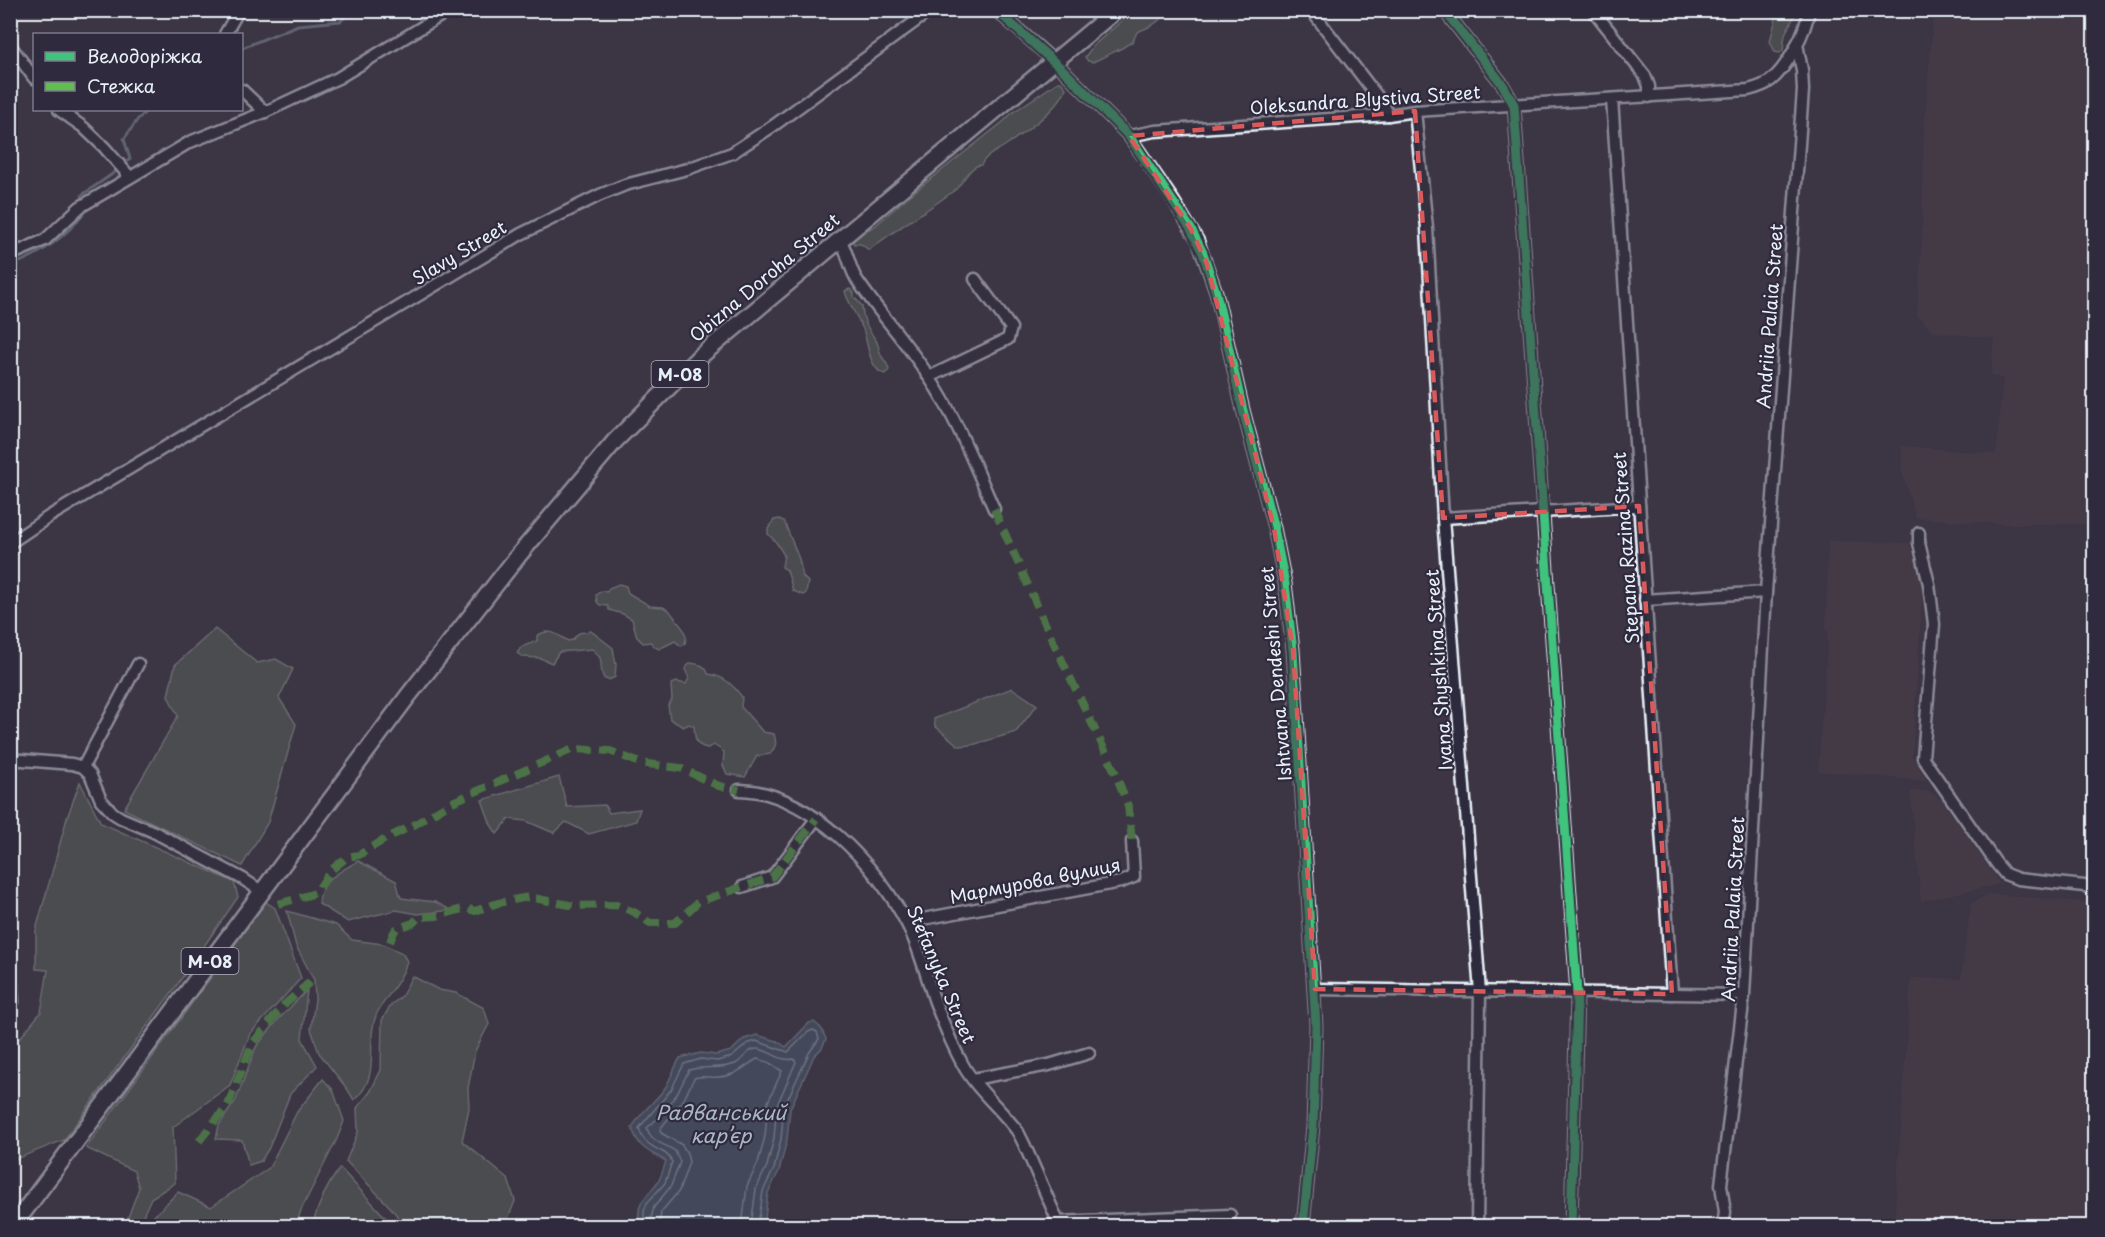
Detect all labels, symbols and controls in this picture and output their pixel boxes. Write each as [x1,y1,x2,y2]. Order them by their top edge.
legend [33,33,243,111]
text: Велодоріжка [87,42,203,69]
text: Стежка [87,72,156,99]
street label: Oleksandra Blystiva Street [1249,77,1481,121]
street label: Obizna Doroha Street [683,206,845,348]
street label: Slavy Street [407,213,511,291]
street label: Andriia Palaia Street [1749,223,1789,409]
road number: М-08 [652,361,708,387]
street label: Stepana Razina Street [1605,451,1645,645]
street label: Ishtvana Dendeshi Street [1252,565,1298,782]
street label: Ivana Shyshkina Street [1418,569,1458,771]
street label: Andriia Palaia Street [1714,816,1750,1002]
street label: Мармурова вулиця [947,850,1123,910]
street label: Stefanyka Street [901,901,983,1047]
road number: М-08 [182,948,238,974]
water label: Радванський карʼєр [656,1097,789,1150]

